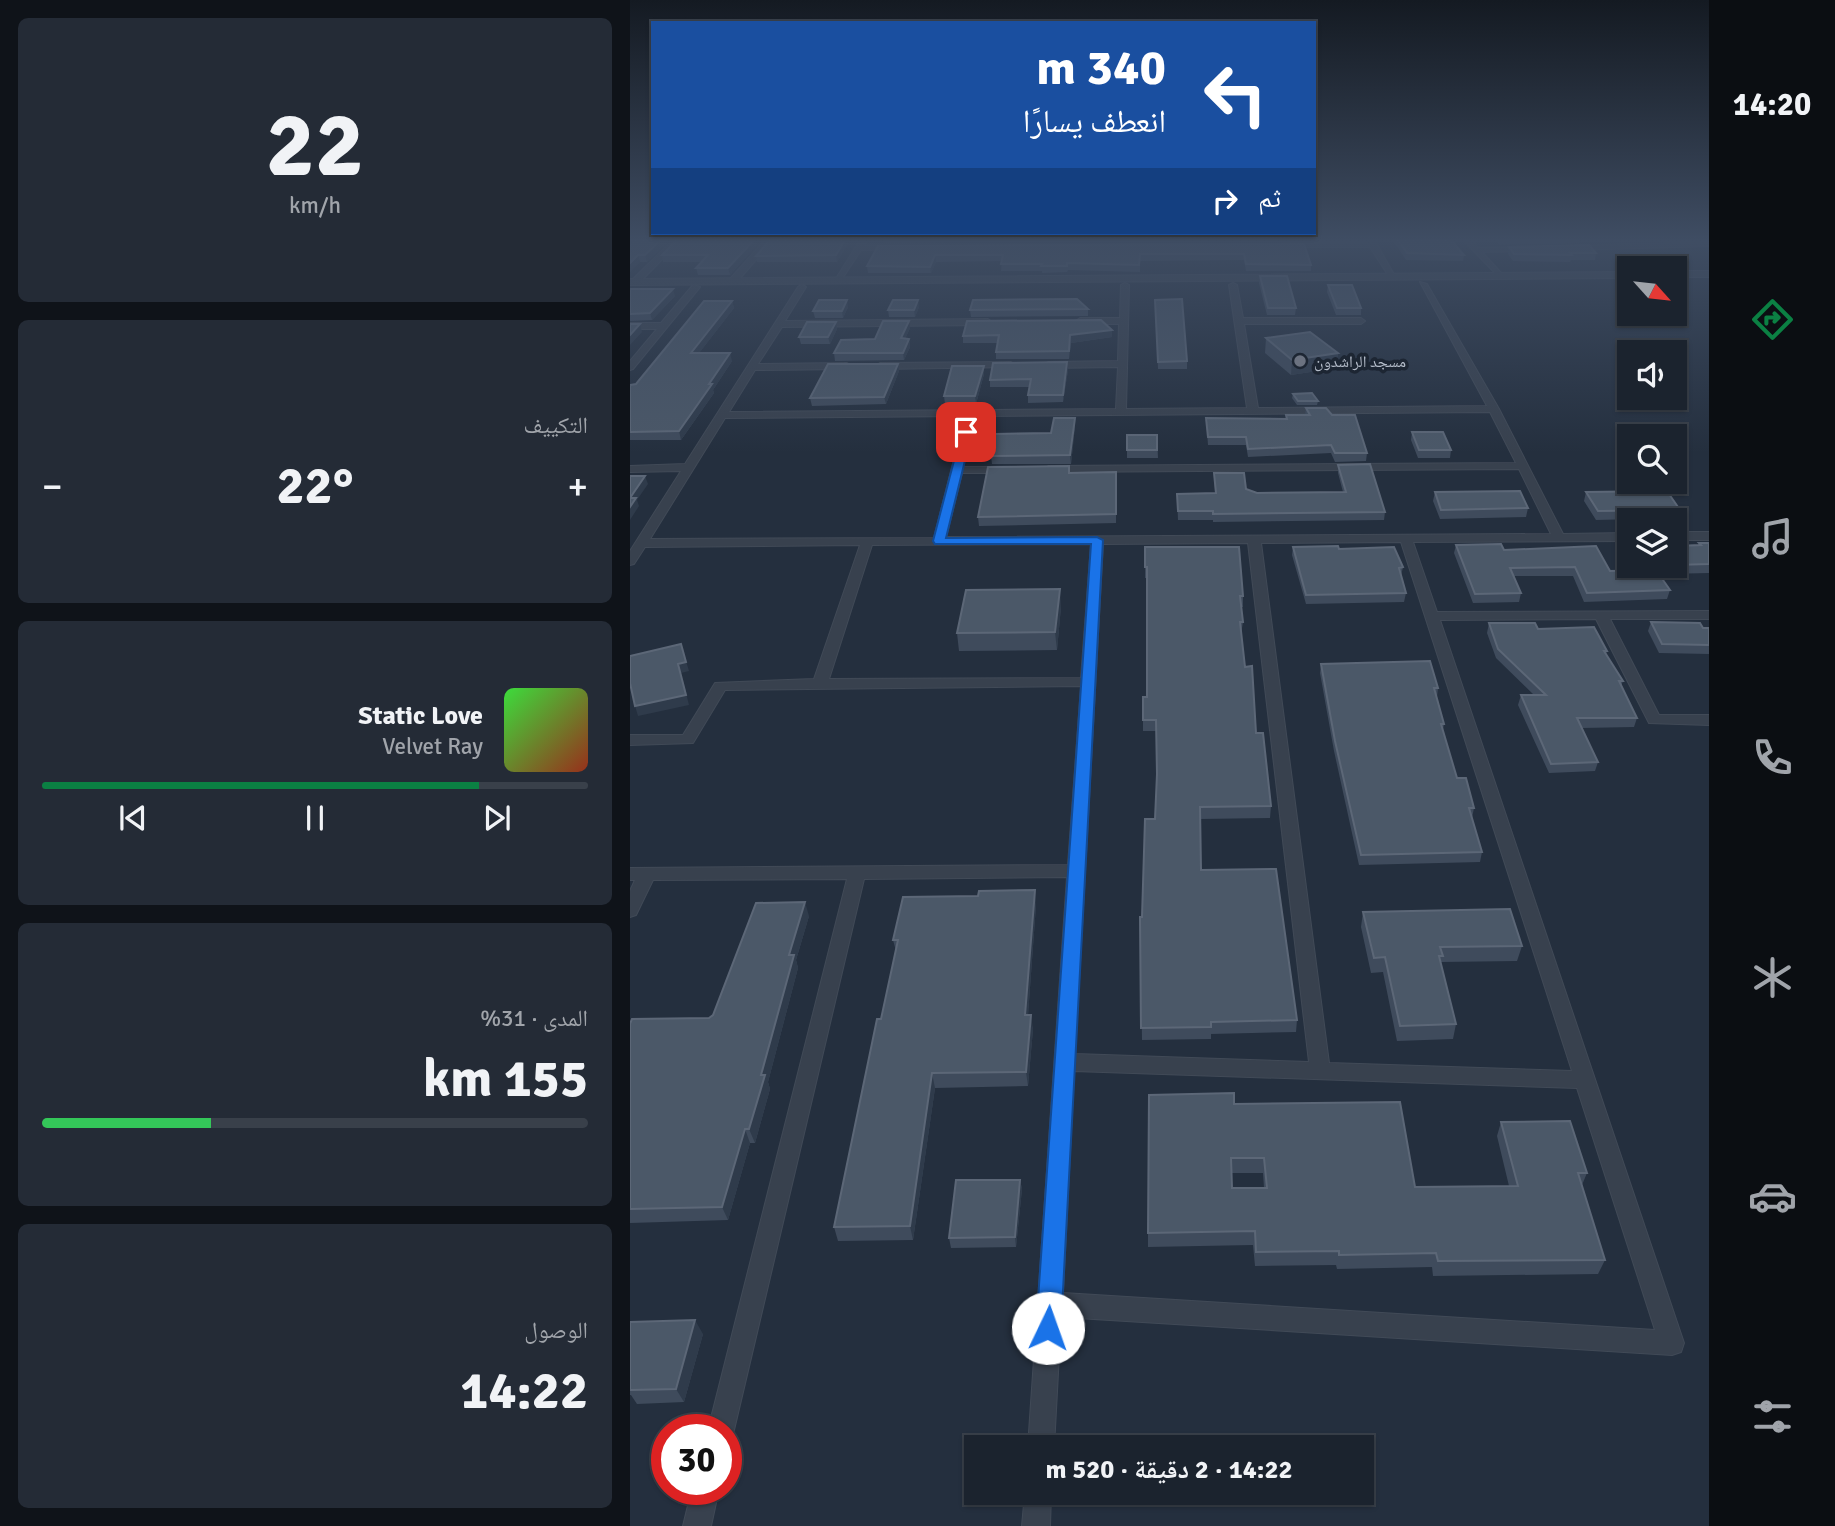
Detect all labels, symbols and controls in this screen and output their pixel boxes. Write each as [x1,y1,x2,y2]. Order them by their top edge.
text: 340 m [1036,38,1166,98]
icon: left [1190,49,1281,140]
text: 14:20 [1733,85,1811,124]
text: 22 [266,89,364,202]
text: انعطف يسارًا [1023,102,1166,141]
icon: right [1206,182,1244,220]
text: ثم [1258,183,1281,215]
text: km/h [289,191,341,220]
north arrow [1617,256,1687,326]
map controls [1617,256,1687,578]
icon: directions [1748,295,1797,344]
button: sound [1617,340,1687,410]
place label: مسجد الراشدون [1314,352,1406,372]
marker: مسجد الراشدون [1292,353,1308,369]
pin [936,402,996,462]
text: التكييف [523,411,588,440]
icon: arrive [947,413,985,451]
button: search [1617,424,1687,494]
text: 22° [277,454,353,518]
text: − [42,463,63,510]
text: + [567,463,588,510]
button: layers [1617,508,1687,578]
icon: music [1748,514,1797,563]
text: Static Love [358,700,483,732]
text: Velvet Ray [382,732,483,761]
icon: phone [1748,733,1797,782]
icon: previous [114,799,152,837]
icon: pause [296,799,334,837]
icon: next [478,799,516,837]
icon: climate [1748,953,1797,1002]
text: المدى · 31% [480,1004,588,1033]
text: 155 km [423,1047,588,1111]
icon: car [1748,1172,1797,1221]
position arrow [1011,1291,1085,1365]
text: الوصول [524,1316,588,1345]
text: 14:22 [460,1359,588,1423]
icon: filters [1748,1392,1797,1441]
speed limit sign: 30 [651,1414,742,1505]
text: 14:22 · 2 دقيقة · 520 m [1045,1454,1293,1486]

